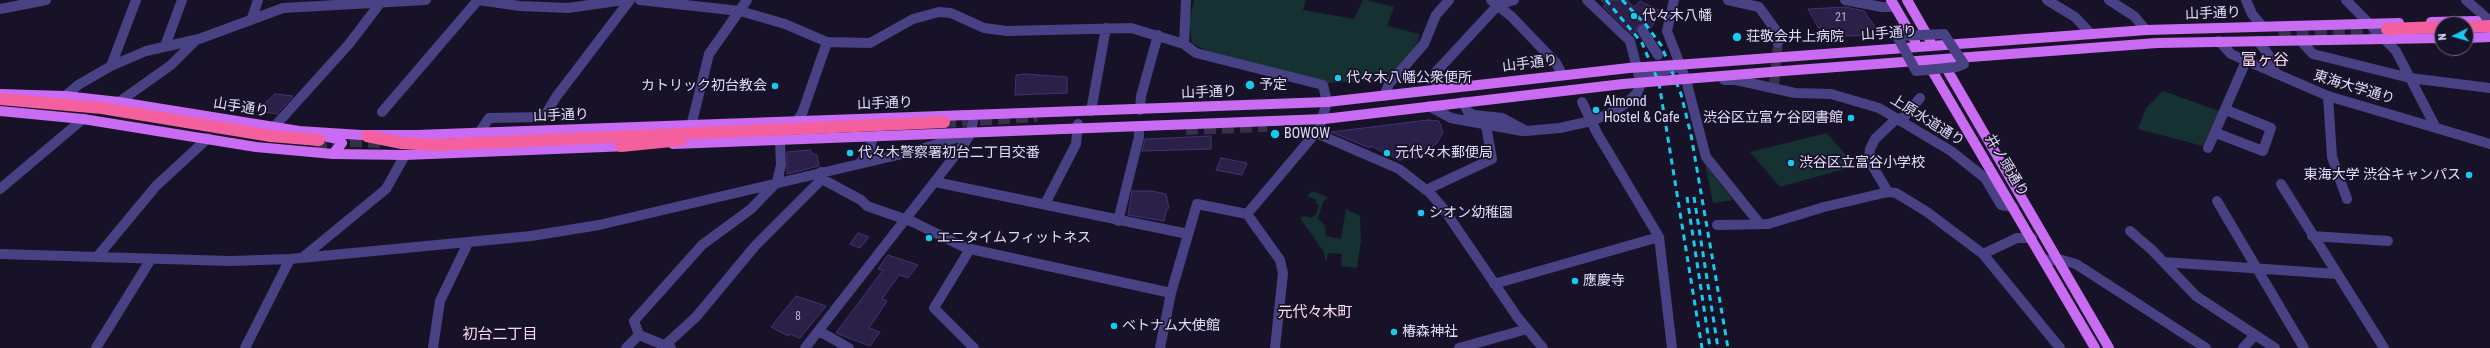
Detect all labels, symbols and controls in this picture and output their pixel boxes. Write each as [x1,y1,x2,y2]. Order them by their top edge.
street label: 山手通り [2185,5,2241,23]
place label: 代々木八幡 [1642,8,1712,24]
marker: 代々木八幡 [1629,11,1639,21]
house number: 21 [1835,11,1847,25]
north arrow [2434,16,2474,56]
street label: 山手通り [1860,24,1918,44]
place label: 荘敬会井上病院 [1746,29,1844,45]
marker: 荘敬会井上病院 [1731,31,1743,43]
text: N [2436,33,2449,41]
district label: 富ヶ谷 [2241,51,2289,71]
street label: 山手通り [1501,52,1559,76]
street label: 東海大学通り [2311,68,2397,108]
place label: 代々木八幡公衆便所 [1346,70,1472,86]
marker: 代々木八幡公衆便所 [1333,73,1343,83]
place label: 予定 [1259,77,1287,93]
place label: カトリック初台教会 [641,78,767,94]
marker: 予定 [1244,79,1256,91]
marker: カトリック初台教会 [770,81,780,91]
street label: 山手通り [1181,84,1237,102]
street label: 上原水道通り [1887,92,1967,150]
place label: Almond Hostel & Cafe [1604,94,1680,126]
street label: 山手通り [212,95,270,121]
street label: 山手通り [857,95,913,113]
marker: Almond Hostel & Cafe [1591,105,1601,115]
street label: 山手通り [533,107,589,125]
place label: 渋谷区立富ケ谷図書館 [1703,110,1843,126]
marker: 渋谷区立富ケ谷図書館 [1846,113,1856,123]
place label: BOWOW [1284,126,1330,142]
marker: BOWOW [1269,128,1281,140]
street label: 井ノ頭通り [1981,132,2031,200]
place label: 代々木警察署初台二丁目交番 [858,145,1040,161]
place label: 元代々木郵便局 [1395,145,1493,161]
marker: 代々木警察署初台二丁目交番 [845,148,855,158]
marker: 元代々木郵便局 [1382,148,1392,158]
place label: 渋谷区立富谷小学校 [1799,155,1925,171]
marker: 渋谷区立富谷小学校 [1786,158,1796,168]
place label: 東海大学 渋谷キャンパス [2304,167,2461,183]
marker: 東海大学 渋谷キャンパス [2464,170,2474,180]
place label: シオン幼稚園 [1429,205,1513,221]
marker: シオン幼稚園 [1416,208,1426,218]
place label: エニタイムフィットネス [937,230,1091,246]
marker: エニタイムフィットネス [924,233,934,243]
place label: 應慶寺 [1583,273,1625,289]
marker: 應慶寺 [1570,276,1580,286]
district label: 元代々木町 [1278,304,1352,322]
house number: 8 [795,310,801,324]
place label: ベトナム大使館 [1122,318,1220,334]
marker: ベトナム大使館 [1109,321,1119,331]
place label: 椿森神社 [1402,324,1458,340]
district label: 初台二丁目 [463,326,537,344]
marker: 椿森神社 [1389,327,1399,337]

